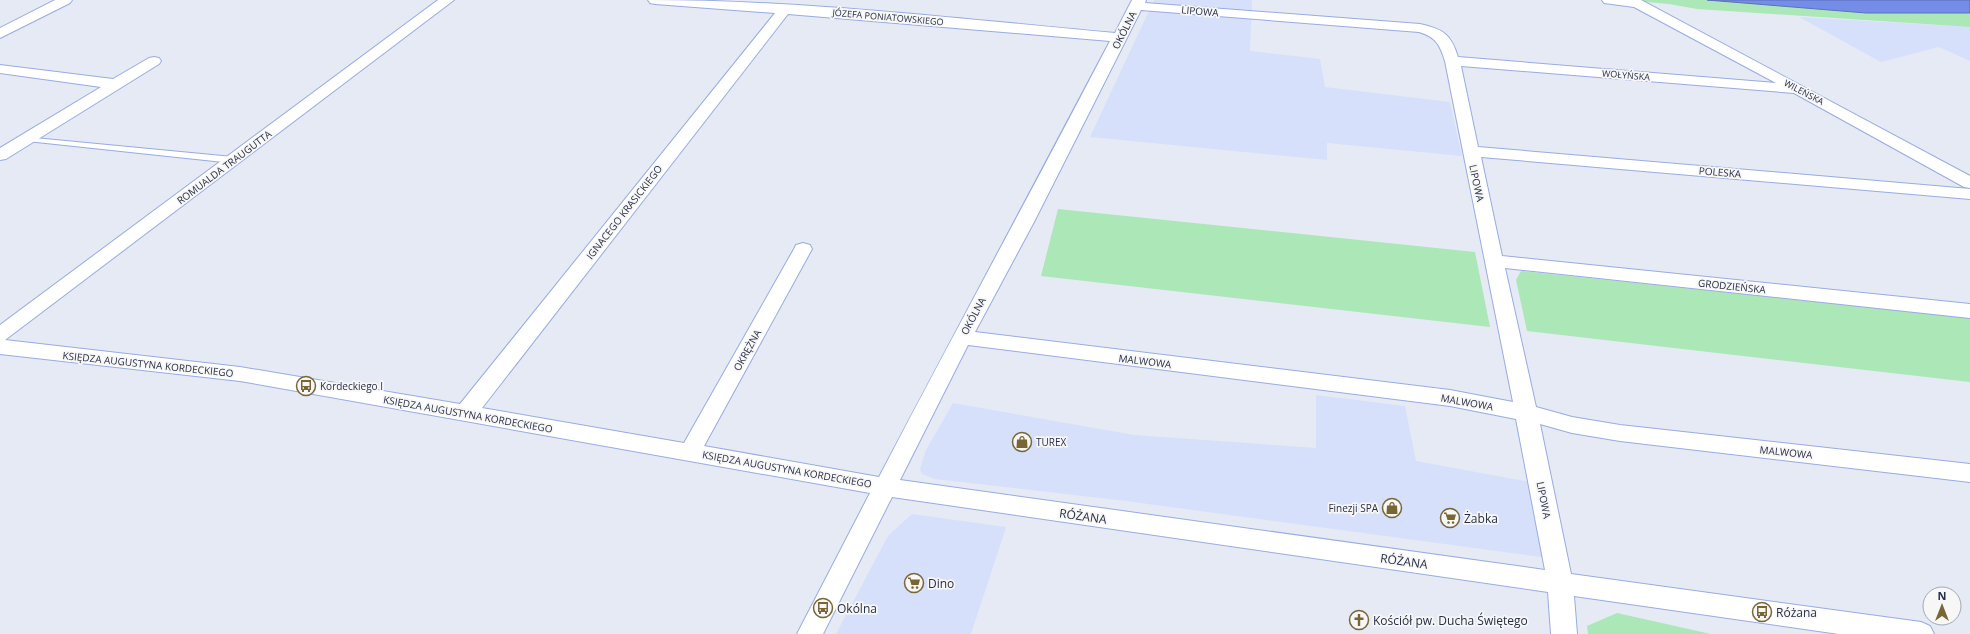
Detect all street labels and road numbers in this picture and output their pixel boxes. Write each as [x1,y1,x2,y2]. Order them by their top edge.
street label: LIPOWA [1181,2,1220,20]
street label: JÓZEFA PONIATOWSKIEGO [831,6,944,28]
street label: OKÓLNA [1109,8,1140,51]
street label: WOŁYŃSKA [1602,66,1651,84]
street label: WILEŃSKA [1782,76,1826,108]
street label: ROMUALDA TRAUGUTTA [174,126,275,207]
street label: IGNACEGO KRASICKIEGO [583,162,665,262]
street label: LIPOWA [1466,163,1488,203]
street label: POLESKA [1698,163,1742,181]
street label: GRODZIEŃSKA [1697,275,1767,297]
street label: OKÓLNA [957,294,989,337]
street label: OKRĘŻNA [730,326,764,373]
street label: KSIĘDZA AUGUSTYNA KORDECKIEGO [62,348,234,380]
street label: MALWOWA [1118,351,1173,371]
street label: MALWOWA [1440,390,1495,414]
street label: KSIĘDZA AUGUSTYNA KORDECKIEGO [382,392,554,436]
street label: MALWOWA [1759,442,1814,462]
street label: KSIĘDZA AUGUSTYNA KORDECKIEGO [701,447,873,491]
street label: LIPOWA [1534,480,1555,520]
street label: RÓŻANA [1058,504,1108,528]
street label: RÓŻANA [1379,549,1429,573]

